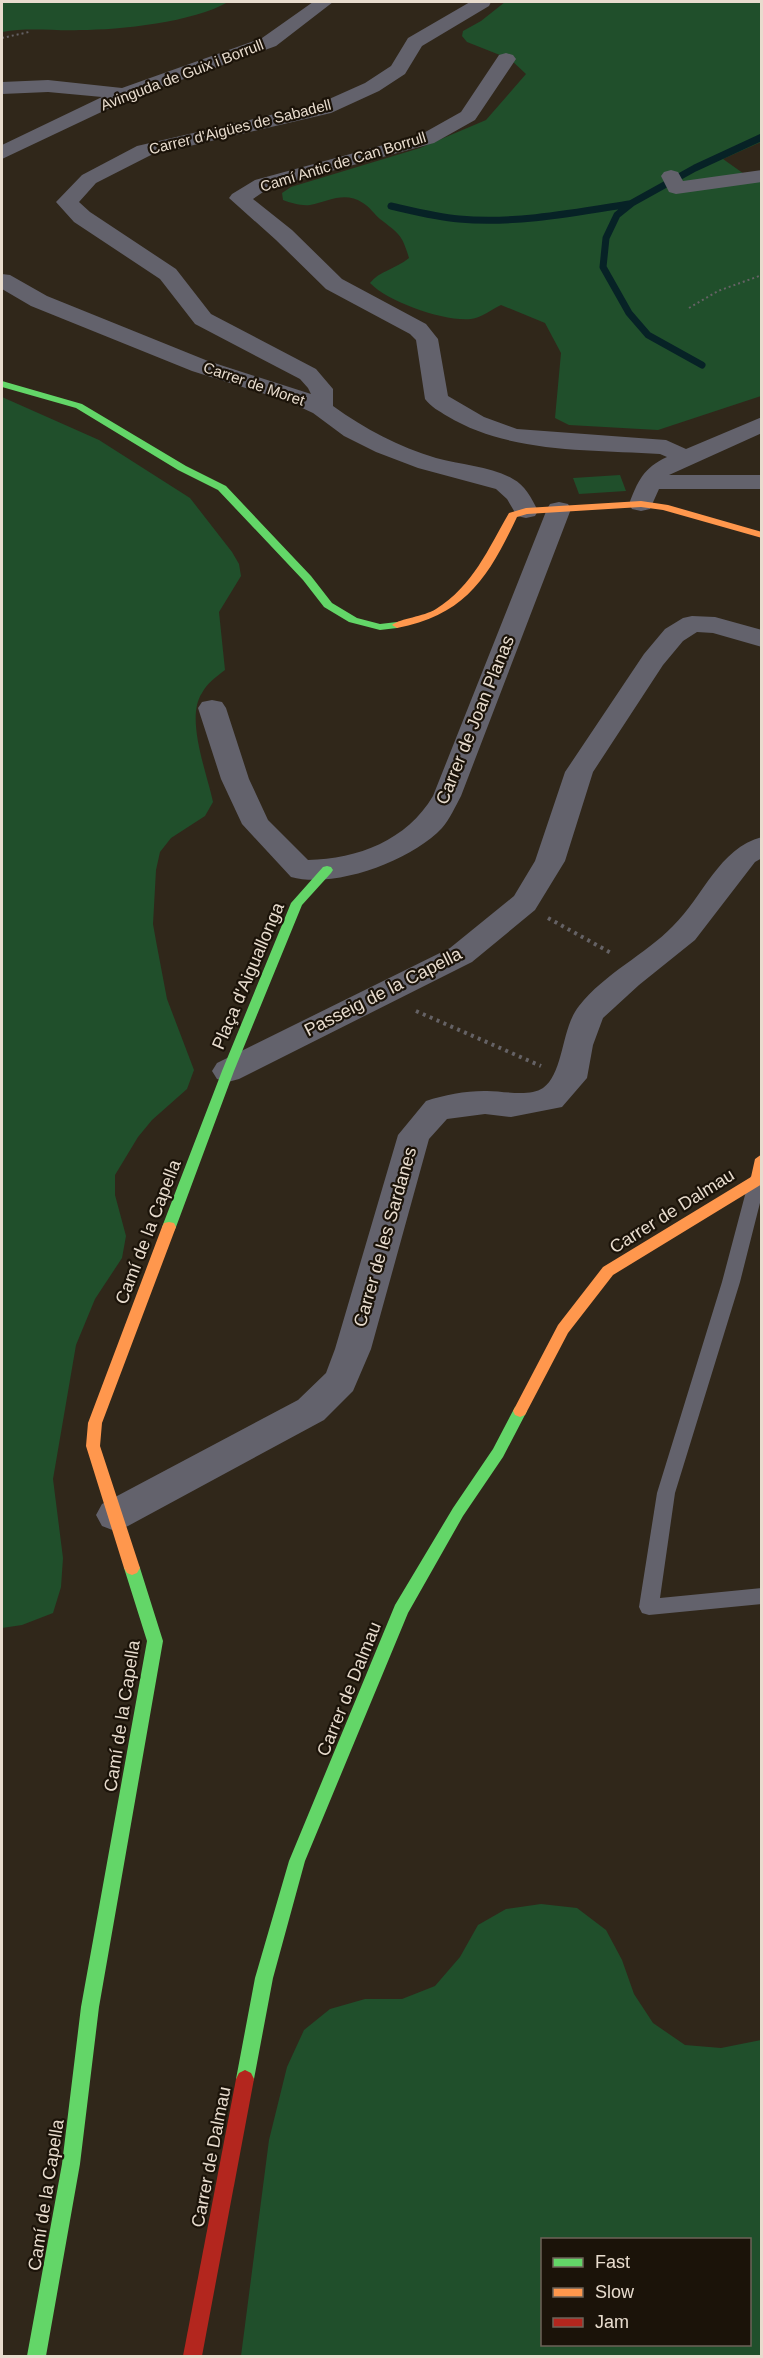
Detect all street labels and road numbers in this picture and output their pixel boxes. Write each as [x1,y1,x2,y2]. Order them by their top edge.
street label: Avinguda de Guix i Borrull [98,36,266,113]
street label: Carrer d'Aigües de Sabadell [147,96,333,157]
street label: Camí Antic de Can Borrull [258,128,428,195]
street label: Carrer de Moret [201,358,308,409]
street label: Carrer de Joan Planas [432,633,518,807]
street label: Plaça d'Aiguallonga [208,899,288,1052]
street label: Passeig de la Capella [301,943,466,1040]
street label: Carrer de les Sardanes [350,1145,420,1329]
street label: Camí de la Capella [111,1156,185,1307]
street label: Carrer de Dalmau [606,1165,738,1257]
street label: Carrer de Dalmau [313,1619,385,1759]
street label: Camí de la Capella [100,1638,144,1793]
street label: Carrer de Dalmau [188,2085,234,2229]
street label: Camí de la Capella [24,2117,68,2272]

